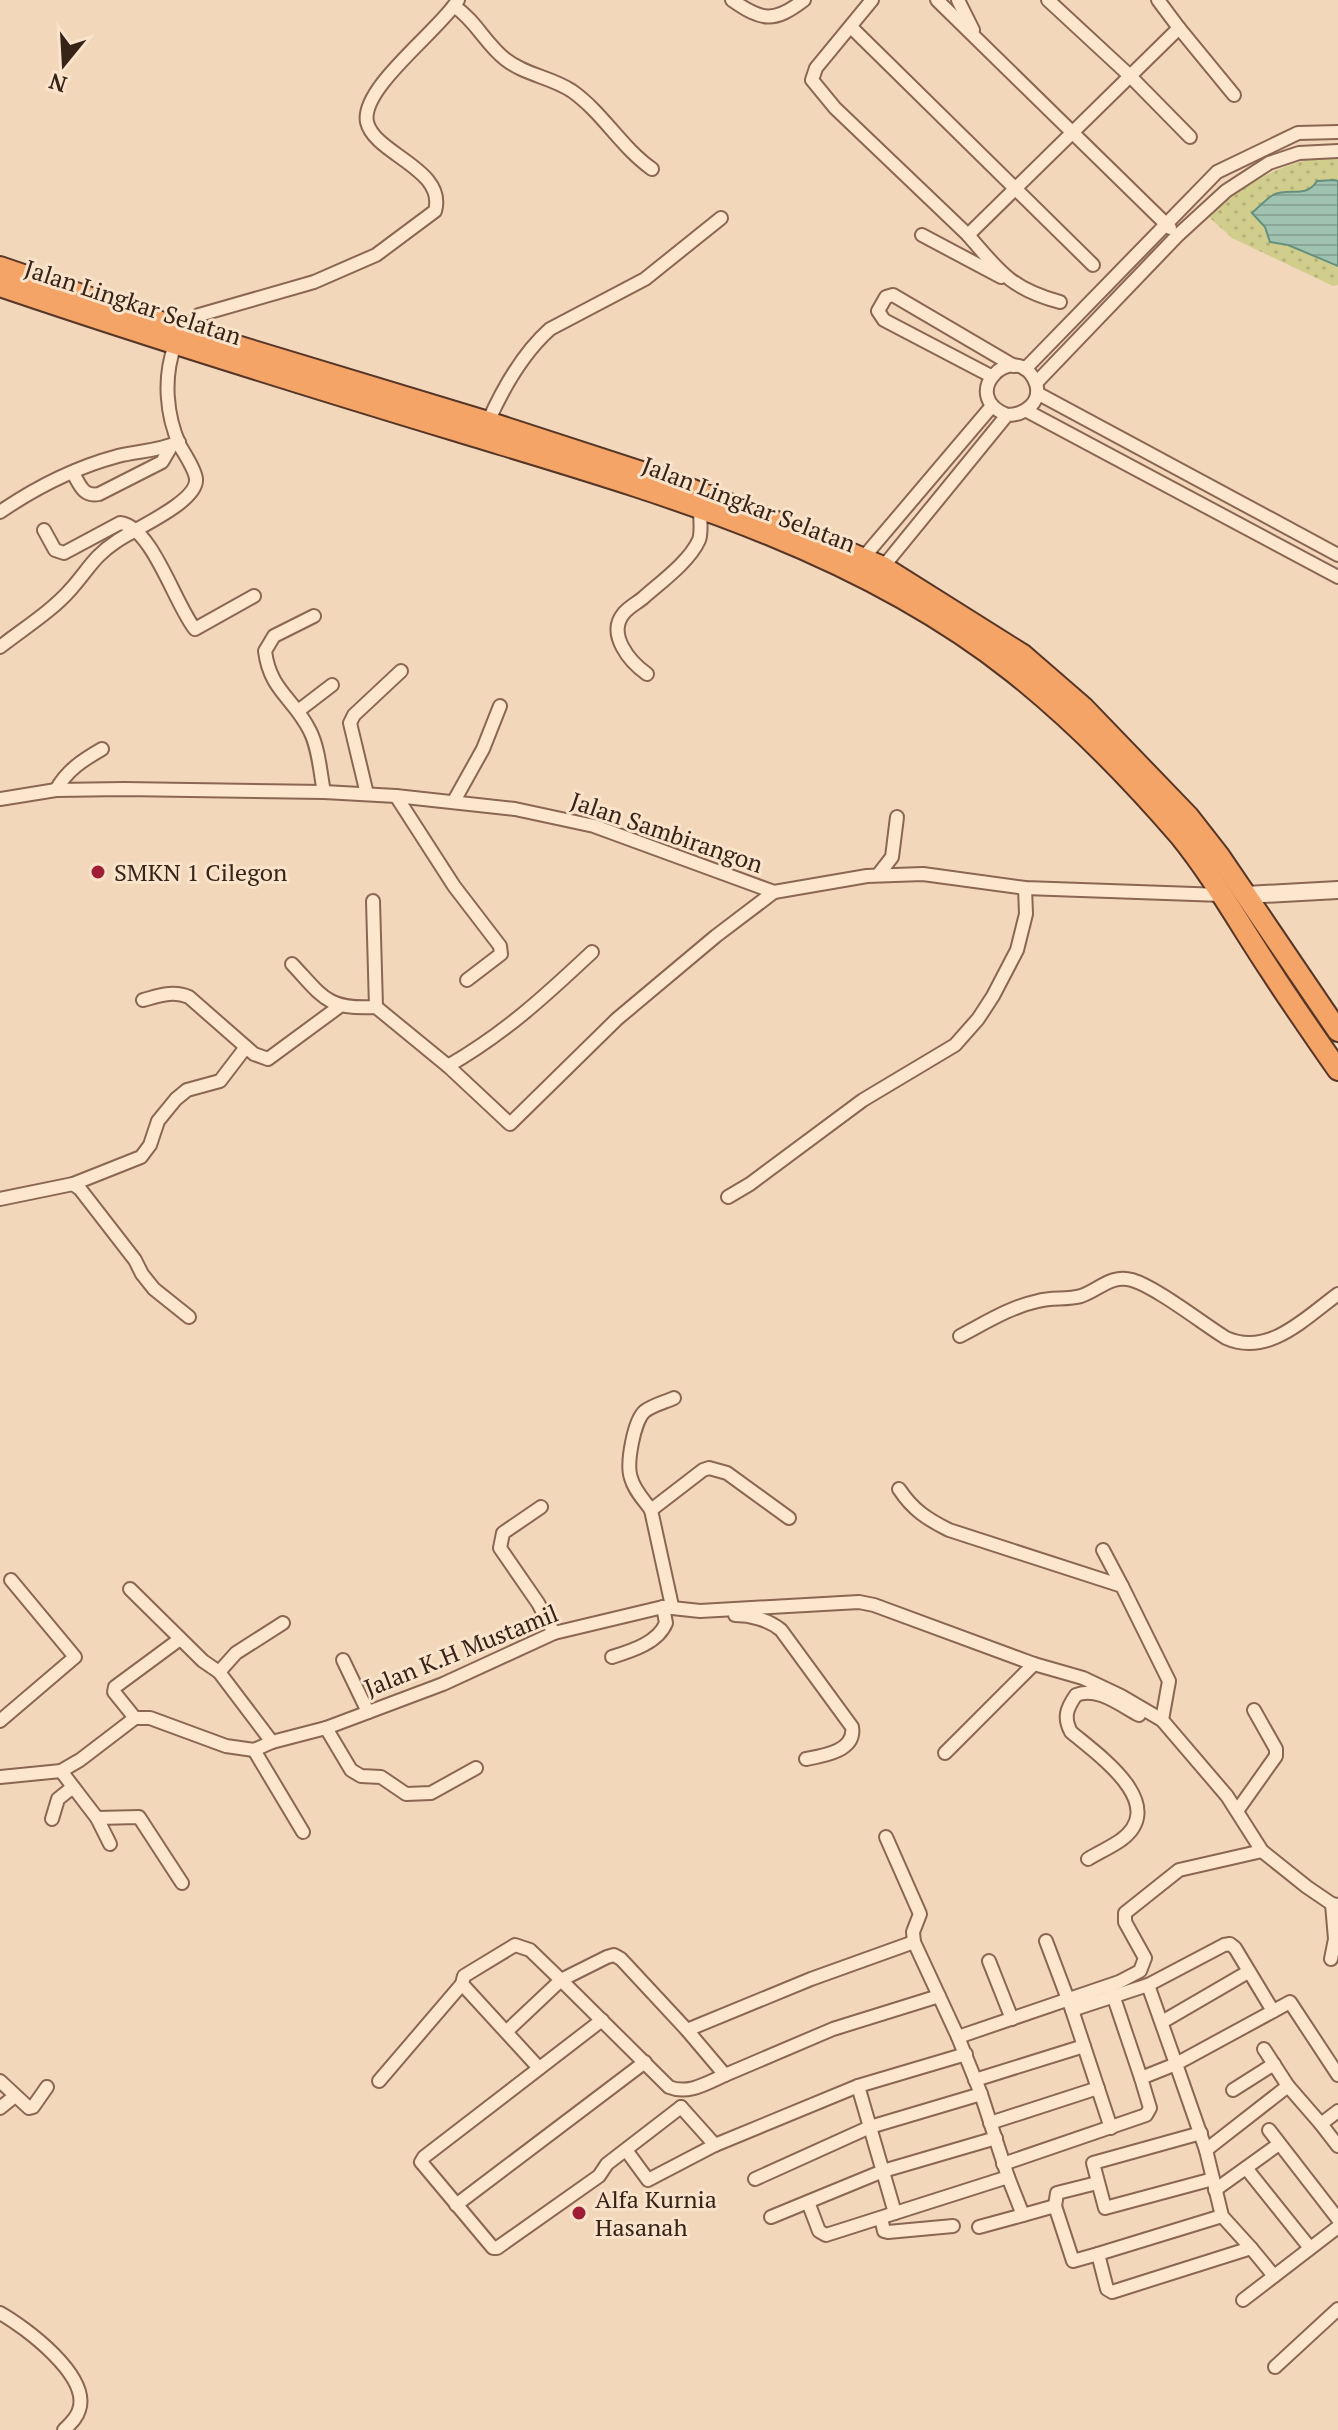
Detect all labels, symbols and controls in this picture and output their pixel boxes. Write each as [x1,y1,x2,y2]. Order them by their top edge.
north arrow [24,24,104,104]
text: N [45,67,70,100]
street label: Jalan Lingkar Selatan [21,252,245,352]
street label: Jalan Lingkar Selatan [638,449,860,559]
street label: Jalan Sambirangon [567,784,767,880]
place label: SMKN 1 Cilegon [114,856,287,888]
marker: SMKN 1 Cilegon [89,863,107,881]
street label: Jalan K.H Mustamil [359,1597,563,1703]
place label: Alfa Kurnia Hasanah [595,2183,717,2243]
marker: Alfa Kurnia Hasanah [570,2204,588,2222]

